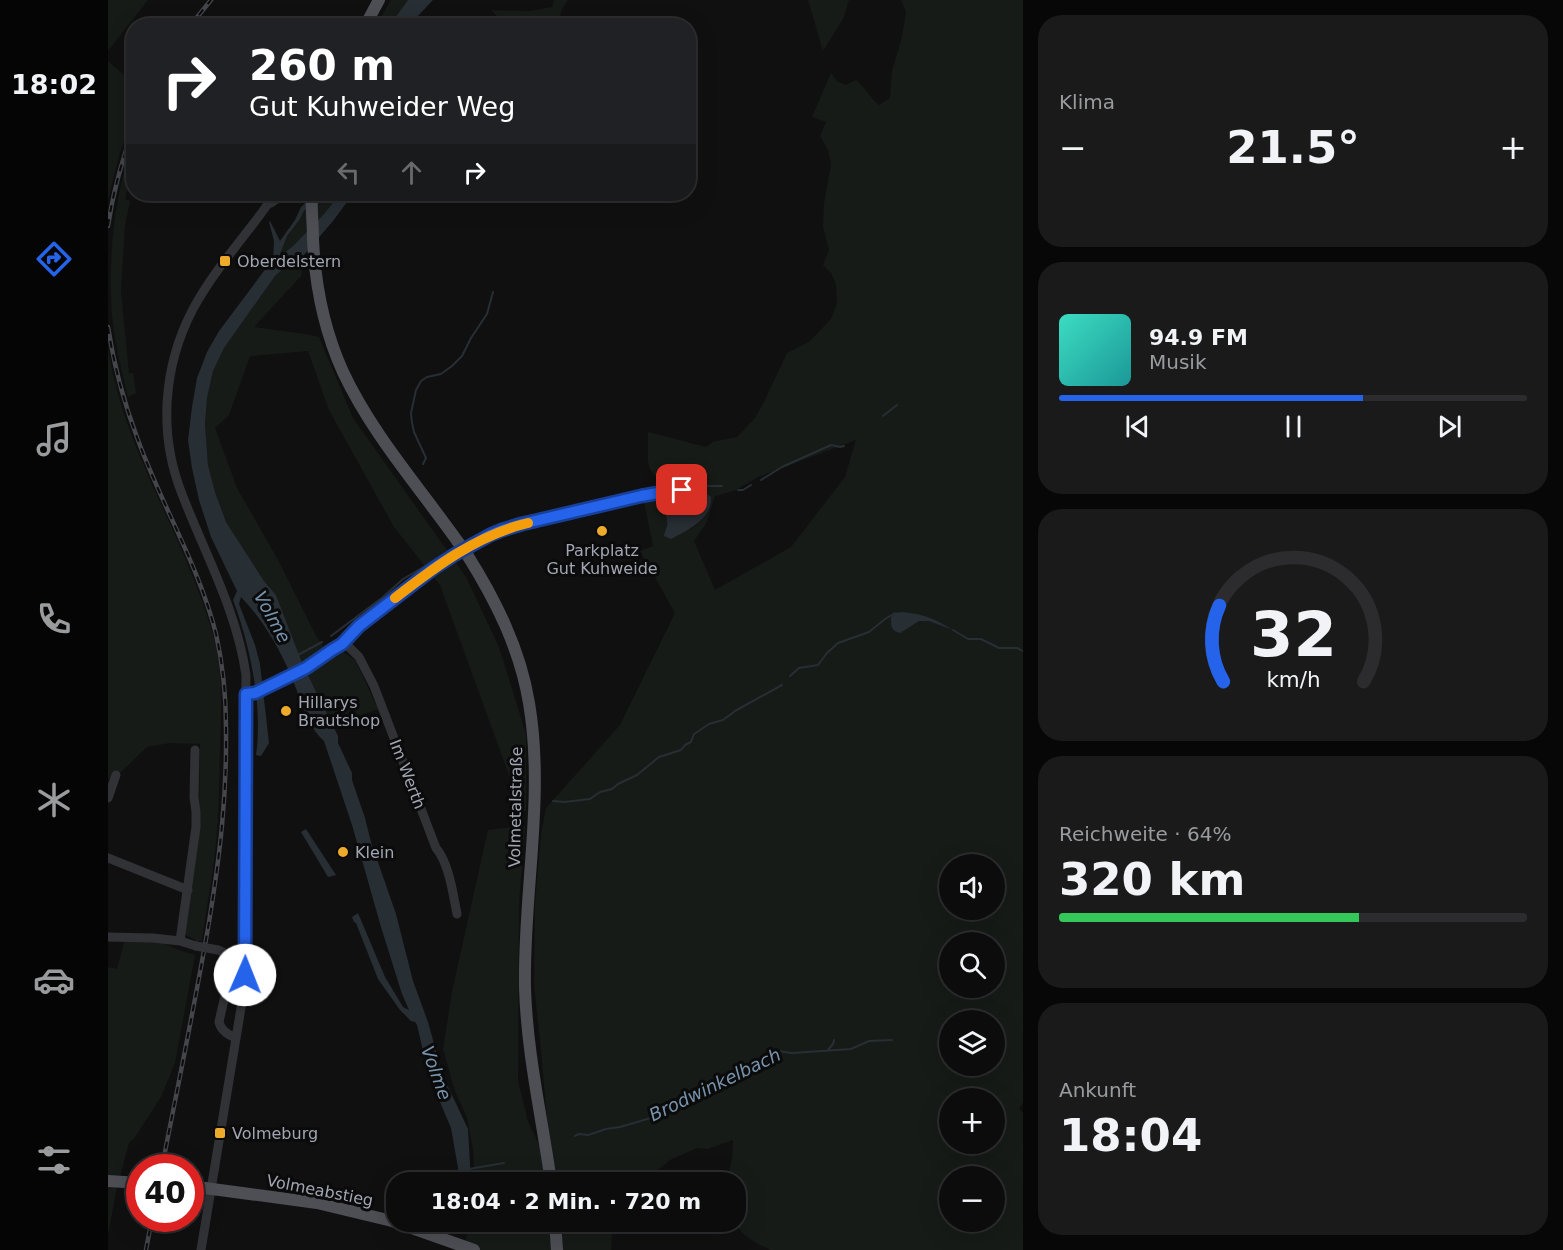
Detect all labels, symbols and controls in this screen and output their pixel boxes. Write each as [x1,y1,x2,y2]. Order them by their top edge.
text: 260 m [249,41,395,90]
icon: right [150,42,228,120]
text: 18:02 [11,69,97,100]
text: Klima [1059,90,1115,114]
text: Gut Kuhweider Weg [249,91,515,122]
text: 21.5° [1226,121,1360,174]
text: − [1059,128,1087,167]
text: + [1499,128,1527,167]
icon: left [332,156,365,189]
icon: ahead [395,156,428,189]
icon: right [458,156,491,189]
icon: directions [33,238,75,280]
place label: Oberdelstern [237,252,341,271]
marker: Oberdelstern [218,254,232,268]
text: 94.9 FM [1149,325,1248,350]
text: Musik [1149,350,1207,374]
icon: previous [1121,410,1154,443]
icon: pause [1277,410,1310,443]
icon: next [1433,410,1466,443]
icon: music [33,418,75,460]
pin [656,464,707,515]
icon: arrive [665,473,698,506]
marker: Parkplatz Gut Kuhweide [595,524,609,538]
place label: Parkplatz Gut Kuhweide [546,541,658,578]
water label: Volme [250,587,295,646]
icon: phone [33,598,75,640]
text: 32 [1250,598,1336,671]
text: km/h [1266,667,1320,692]
place label: Hillarys Brautshop [298,693,380,730]
marker: Hillarys Brautshop [279,704,293,718]
street label: Im Werth [386,737,430,812]
street label: Volmetalstraße [505,746,526,868]
icon: climate [33,779,75,821]
text: Reichweite · 64% [1059,822,1231,846]
place label: Klein [355,843,394,862]
marker: Klein [336,845,350,859]
text: 320 km [1059,853,1245,906]
map controls [939,854,1005,1232]
button: sound [939,854,1005,920]
button: search [939,932,1005,998]
position arrow [213,943,277,1007]
icon: car [33,959,75,1001]
button: layers [939,1010,1005,1076]
water label: Volme [417,1043,456,1103]
water label: Brodwinkelbach [646,1044,784,1125]
text: Ankunft [1059,1078,1136,1102]
button: + [939,1088,1005,1154]
text: 18:04 [1059,1109,1202,1162]
place label: Volmeburg [232,1124,318,1143]
marker: Volmeburg [213,1126,227,1140]
icon: filters [33,1139,75,1181]
speed limit sign: 40 [126,1154,204,1232]
button: − [939,1166,1005,1232]
street label: Volmeabstieg [265,1171,375,1210]
text: 18:04 · 2 Min. · 720 m [431,1189,701,1214]

